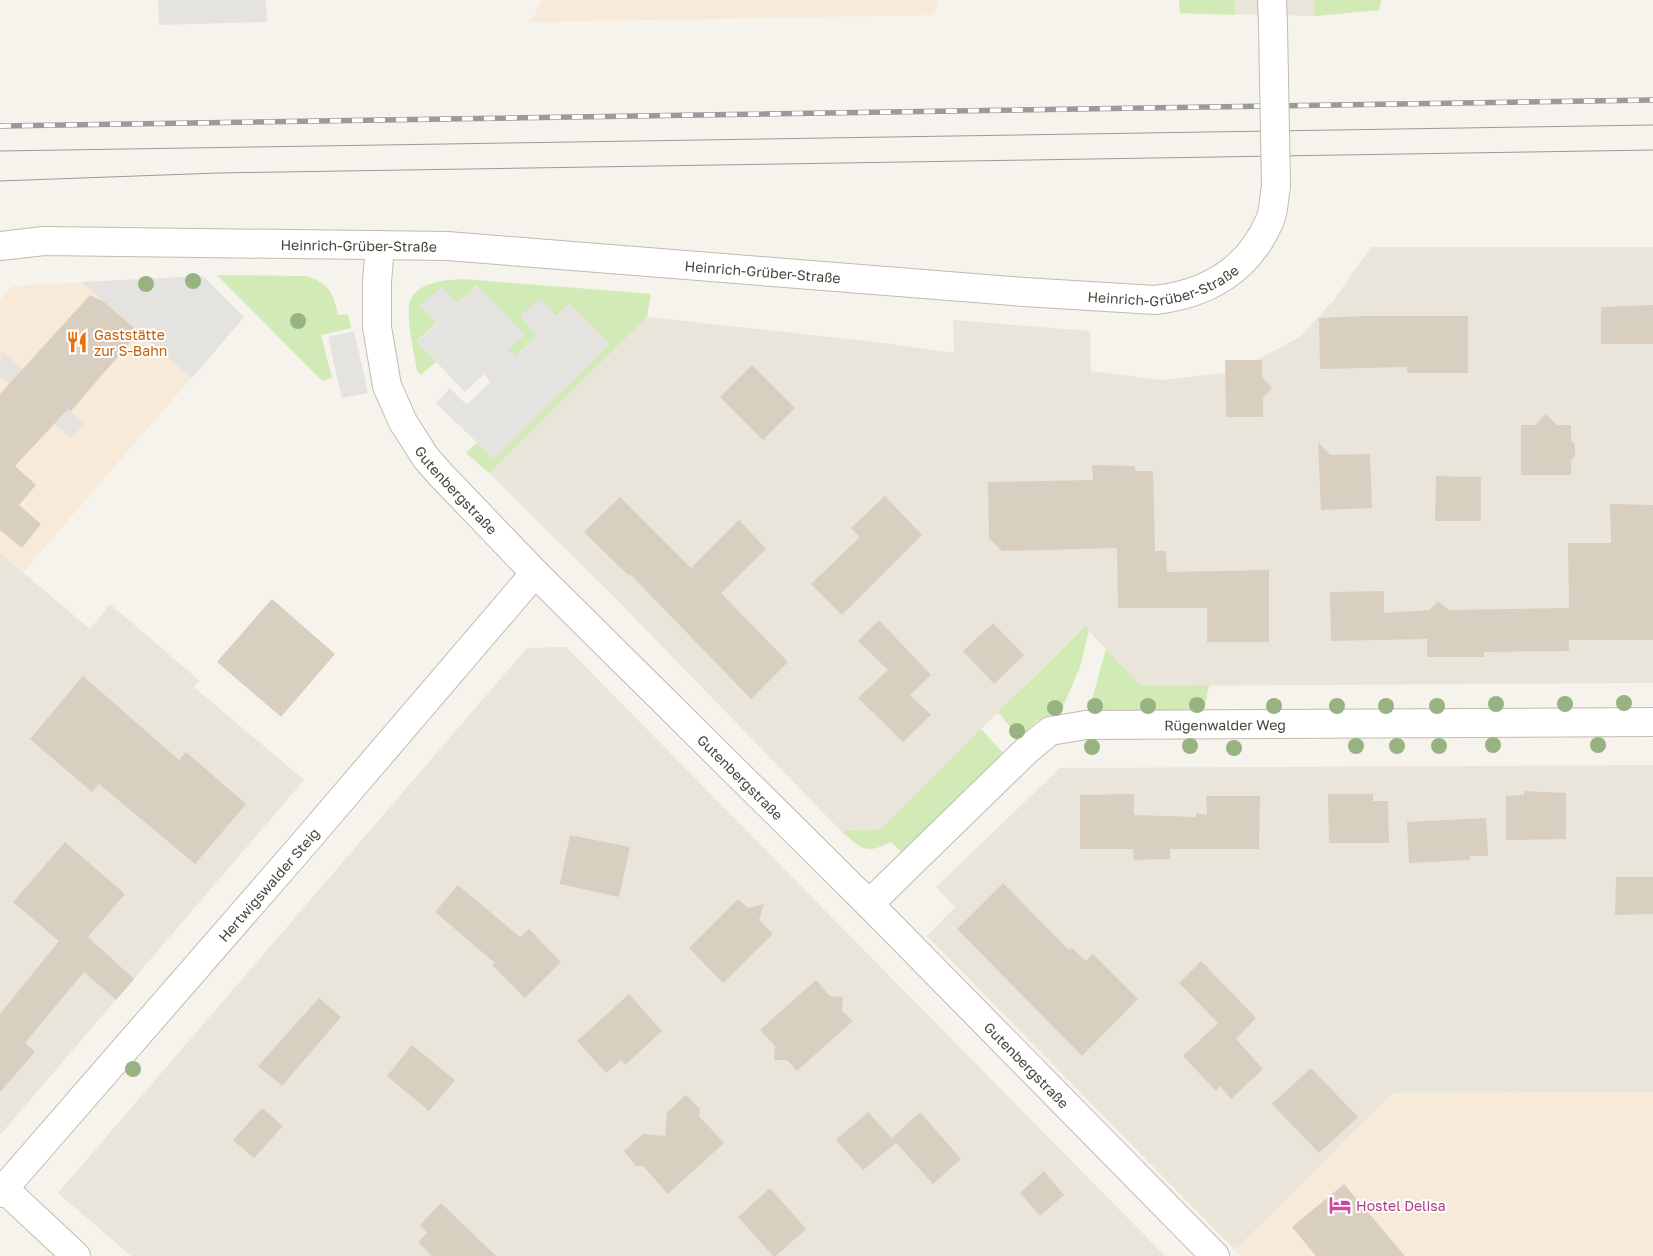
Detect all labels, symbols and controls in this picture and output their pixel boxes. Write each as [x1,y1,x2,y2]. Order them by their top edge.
street label: Heinrich-Grüber-Straße [280,235,437,254]
street label: Heinrich-Grüber-Straße [684,256,841,286]
street label: Heinrich-Grüber-Straße [1087,261,1242,309]
place label: Gaststätte zur S-Bahn [94,326,167,359]
restaurant icon: Gaststätte zur S-Bahn [64,329,90,355]
street label: Gutenbergstraße [412,442,501,537]
street label: Rügenwalder Weg [1164,715,1286,733]
street label: Gutenbergstraße [694,731,787,823]
street label: Hertwigswalder Steig [214,824,322,945]
street label: Gutenbergstraße [981,1018,1073,1111]
hotel icon: Hostel Delisa [1327,1192,1353,1218]
place label: Hostel Delisa [1356,1197,1446,1214]

